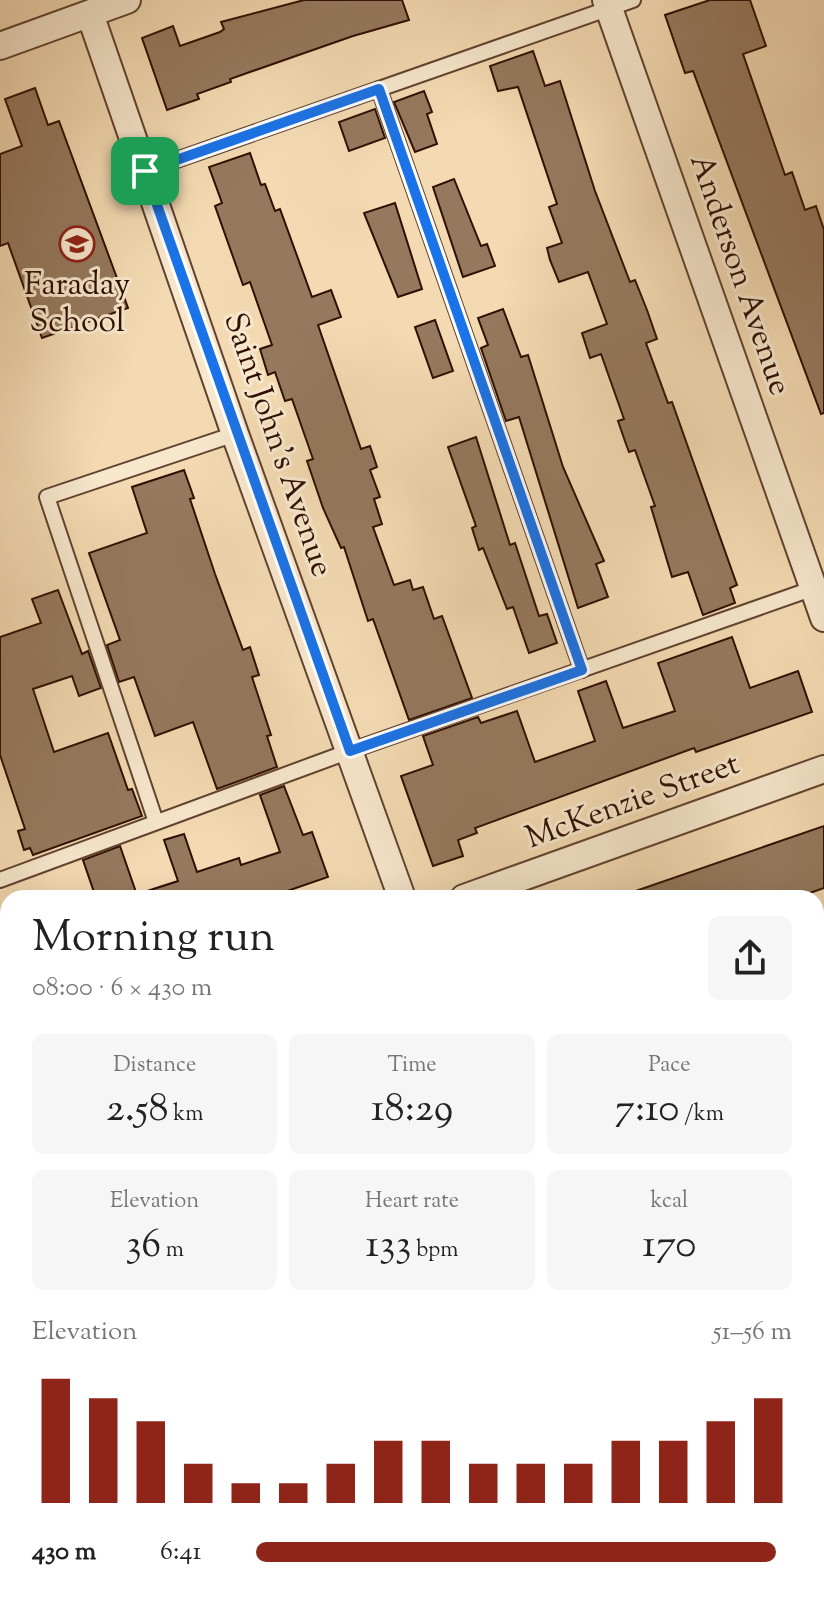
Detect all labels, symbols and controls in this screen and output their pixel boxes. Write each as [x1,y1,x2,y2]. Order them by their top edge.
pin [111,137,179,205]
street label: Anderson Avenue [676,148,802,402]
icon: arrive [123,149,167,193]
school or university icon: Faraday School [58,225,96,263]
place label: Faraday School [24,263,130,346]
street label: Saint John's Avenue [210,307,344,583]
street label: McKenzie Street [520,742,746,862]
text: Morning run [32,908,275,971]
button: share [708,916,792,1000]
text: 08:00 · 6 × 430 m [32,970,212,1007]
text: Distance [113,1050,196,1082]
text: Time [388,1050,436,1082]
text: Pace [648,1050,690,1082]
text: 2.58 [106,1082,168,1139]
text: 18:29 [371,1082,453,1139]
text: 7:10 [615,1082,679,1139]
text: km [168,1099,203,1131]
text: /km [679,1099,724,1131]
text: Elevation [110,1186,199,1218]
text: Heart rate [365,1186,459,1218]
text: kcal [650,1186,688,1218]
text: 36 [125,1218,161,1275]
text: 133 [366,1218,412,1275]
text: 170 [642,1218,696,1275]
text: m [161,1235,184,1267]
text: bpm [412,1235,458,1267]
text: Elevation [32,1314,137,1351]
text: 51–56 m [713,1314,792,1351]
text: 430 m [32,1534,96,1571]
text: 6:41 [160,1534,201,1571]

